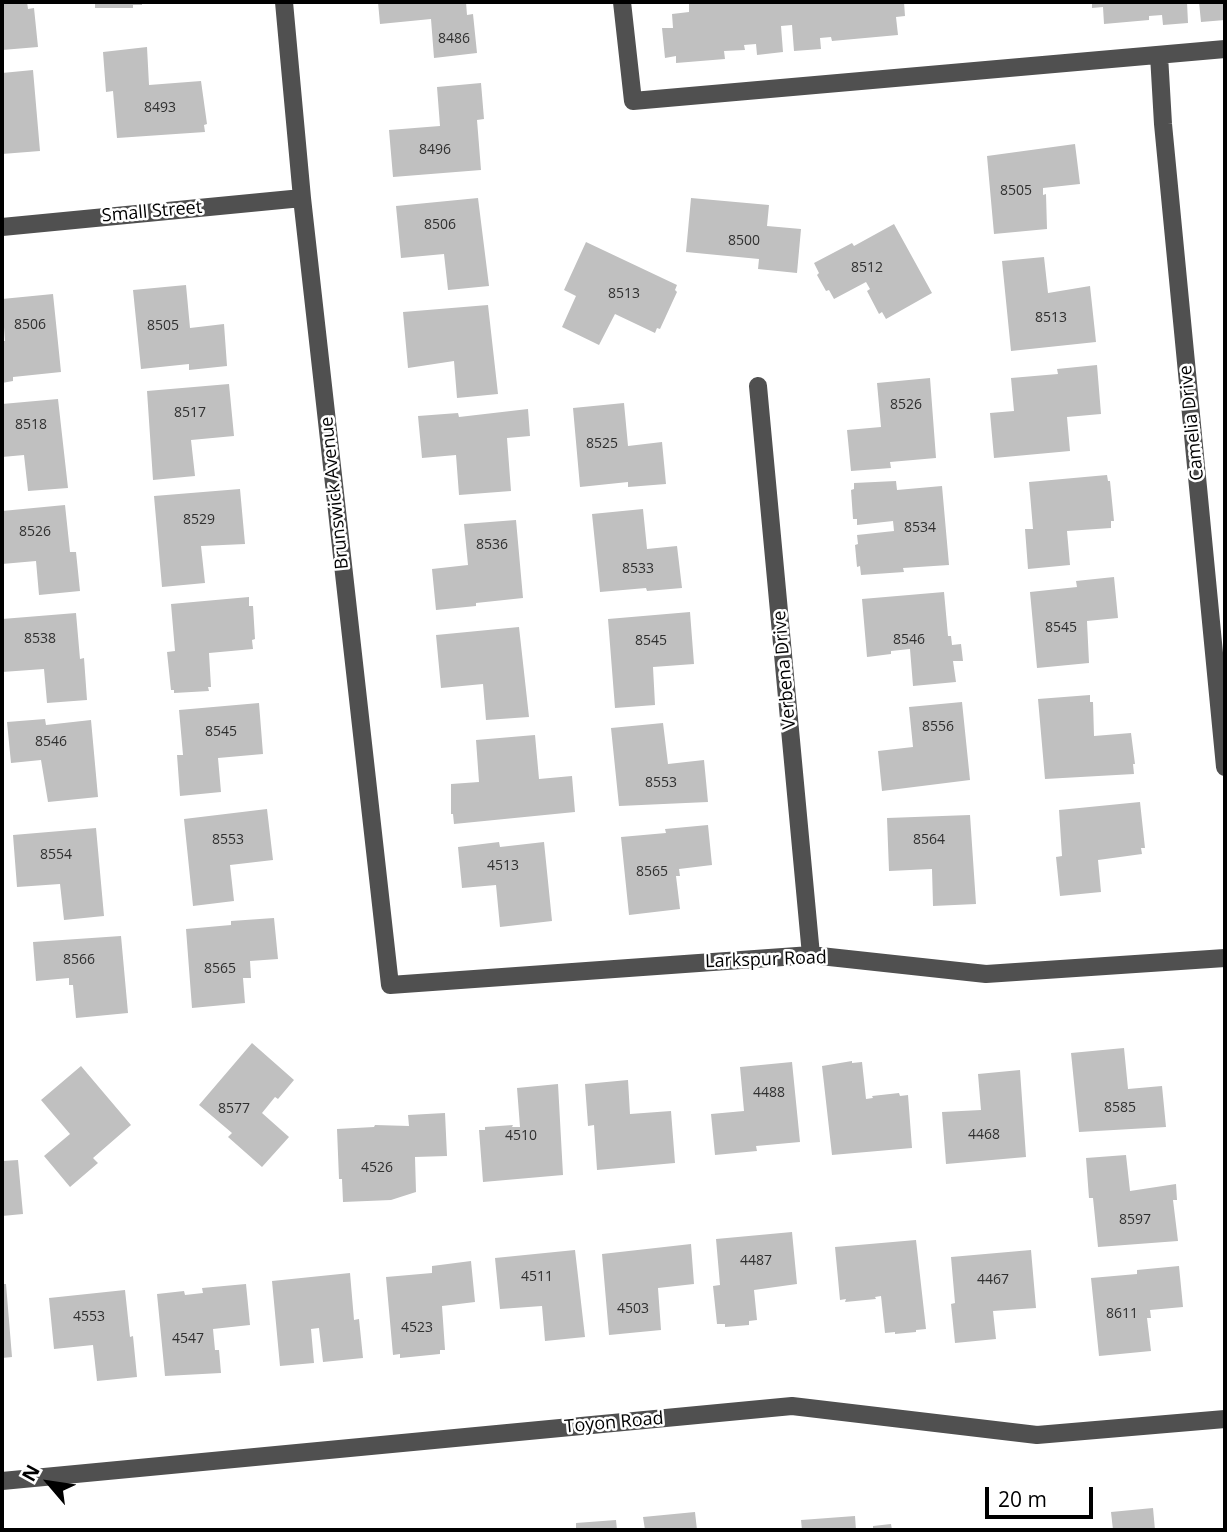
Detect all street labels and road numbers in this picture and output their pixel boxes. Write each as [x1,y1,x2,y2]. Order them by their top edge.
street label: Small Street [101,197,203,227]
street label: Camelia Drive [1175,364,1209,482]
street label: Brunswick Avenue [316,416,354,570]
street label: Verbena Drive [769,610,801,730]
street label: Larkspur Road [705,947,827,973]
street label: Toyon Road [564,1408,664,1438]

